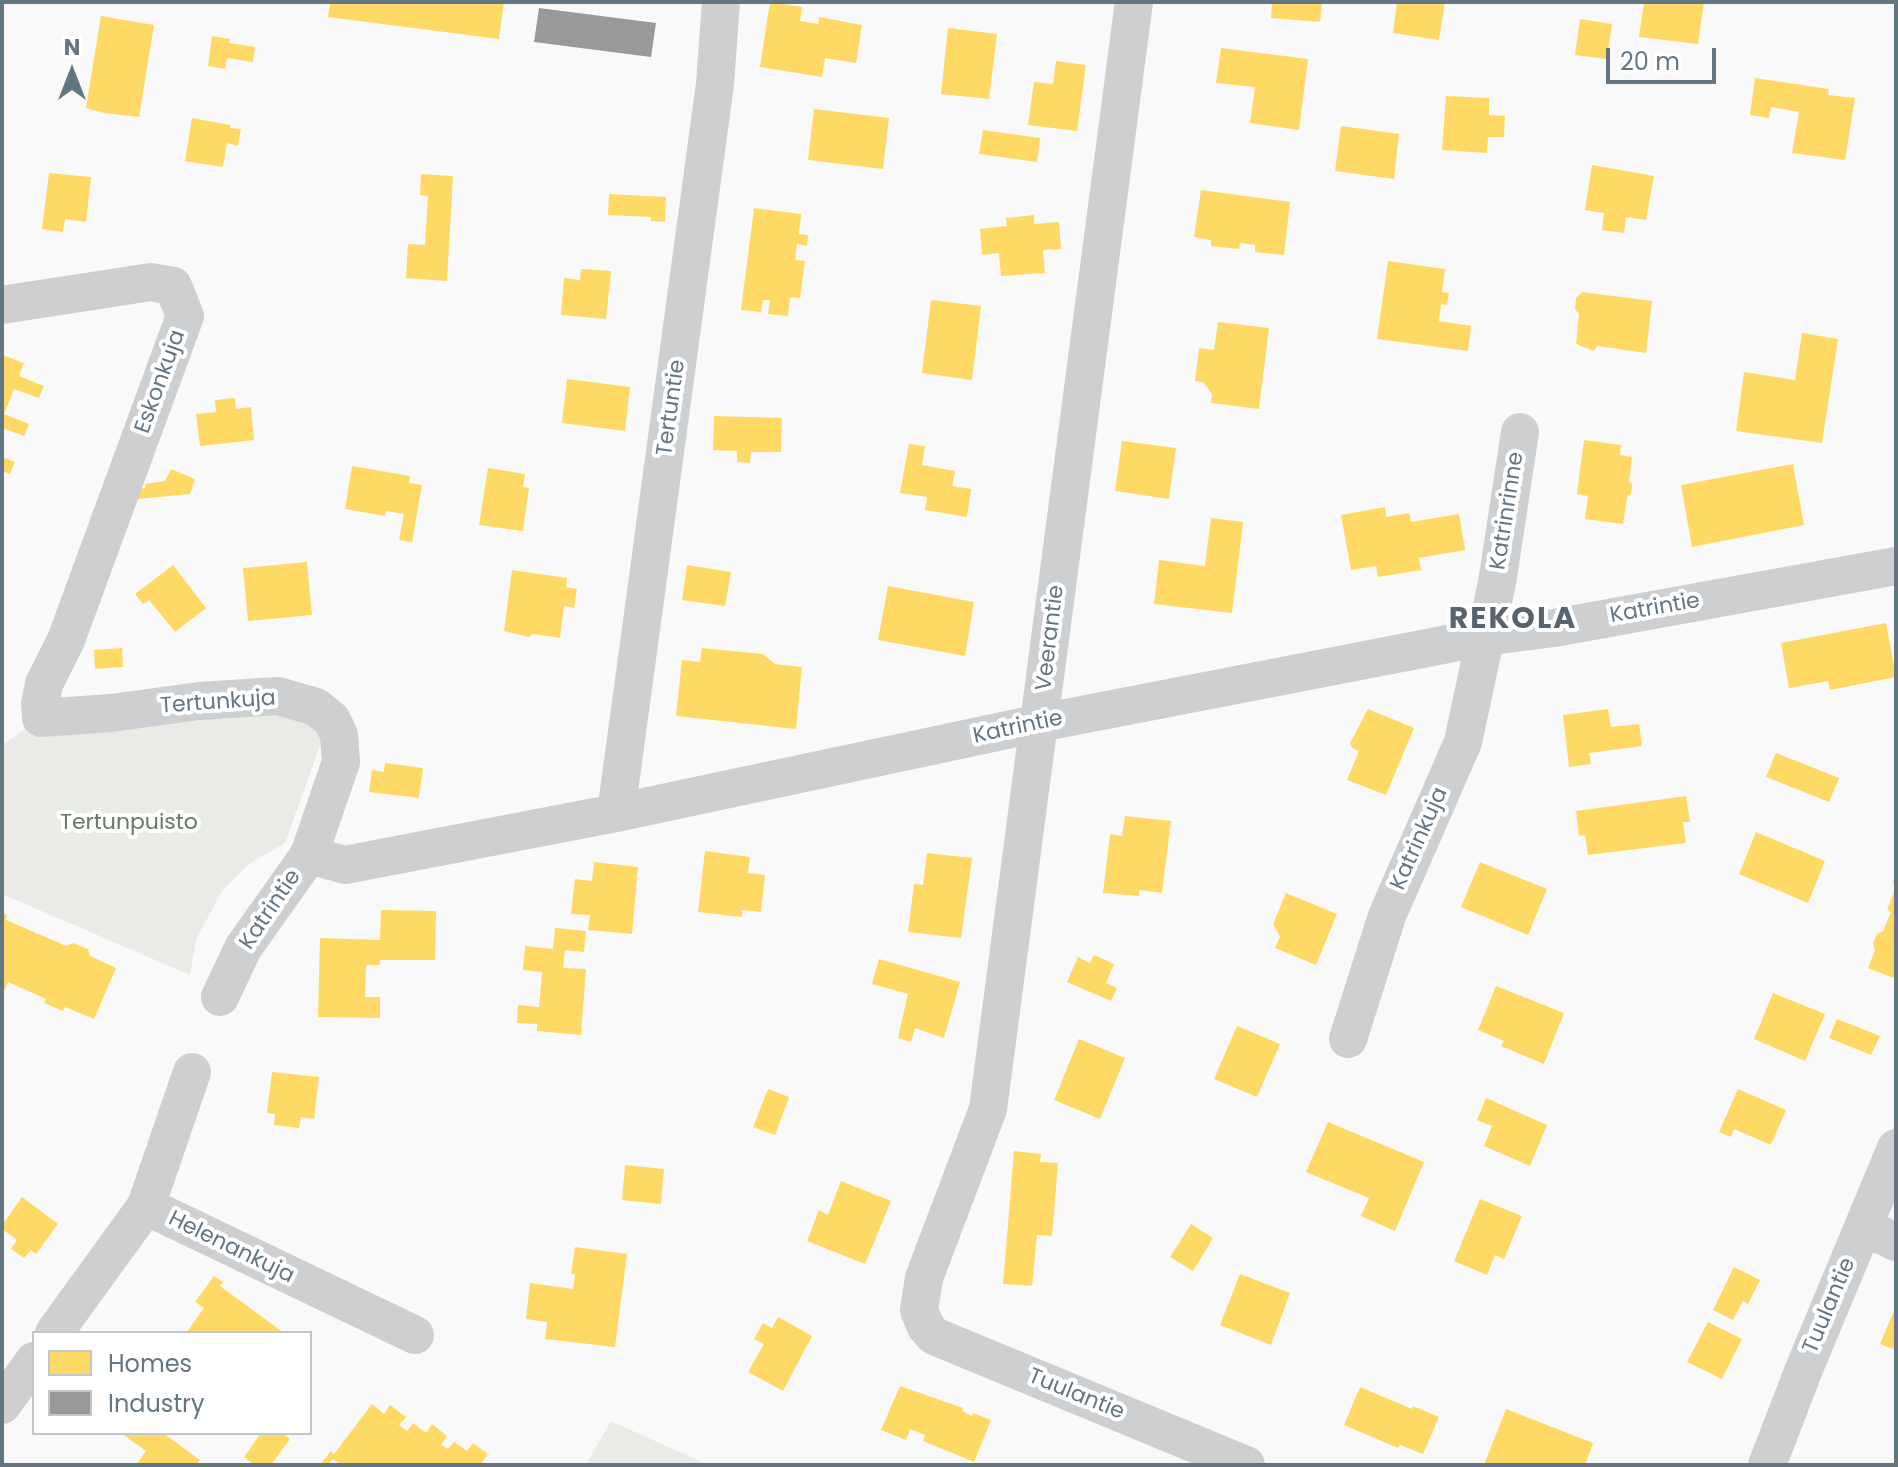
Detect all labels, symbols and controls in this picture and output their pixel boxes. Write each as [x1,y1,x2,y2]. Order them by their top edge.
north arrow [32,32,112,112]
text: N [64,32,80,63]
scale bar [1610,32,1720,82]
text: 20 m [1620,45,1680,78]
street label: Eskonkuja [130,327,192,437]
street label: Tertuntie [652,358,692,458]
street label: Katrinrinne [1486,450,1530,572]
street label: Veerantie [1031,584,1071,692]
street label: Katrintie [1608,588,1702,630]
district label: REKOLA [1449,602,1577,638]
street label: Tertunkuja [159,686,277,720]
street label: Katrintie [971,706,1065,750]
street label: Katrinkuja [1386,784,1454,894]
park label: Tertunpuisto [60,810,198,836]
street label: Katrintie [235,865,307,955]
street label: Helenankuja [164,1206,298,1290]
street label: Tuulantie [1798,1254,1862,1358]
legend [32,1331,312,1435]
text: Homes [108,1347,192,1380]
street label: Tuulantie [1024,1364,1128,1426]
text: Industry [108,1387,205,1420]

